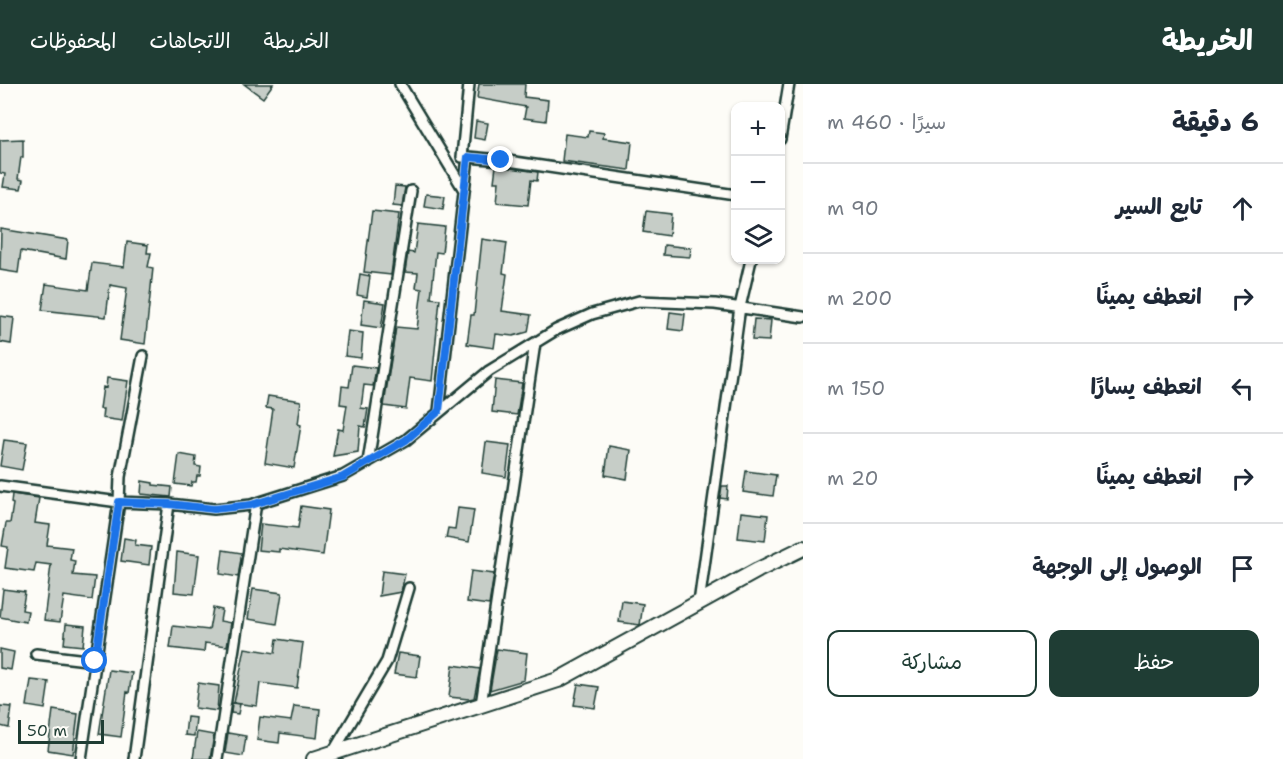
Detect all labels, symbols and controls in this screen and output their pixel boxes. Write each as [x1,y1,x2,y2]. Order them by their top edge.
text: الخريطة [1162,21,1253,59]
text: المحفوظات [30,27,116,55]
text: الاتجاهات [149,27,231,55]
text: الخريطة [264,27,329,55]
map controls [731,102,785,264]
button: + [731,102,785,156]
text: 6 دقيقة [1172,104,1259,139]
text: سيرًا · 460 m [827,109,946,135]
route end [487,146,513,172]
button: − [731,156,785,210]
text: تابع السير [1116,192,1202,221]
icon: ahead [1226,192,1259,225]
text: 90 m [827,195,879,221]
button: layers [731,210,785,264]
text: انعطف يمينًا [1096,282,1202,311]
icon: right [1226,282,1259,315]
text: 200 m [827,285,892,311]
text: انعطف يسارًا [1090,372,1202,401]
icon: left [1226,372,1259,405]
text: 150 m [827,375,885,401]
text: انعطف يمينًا [1096,462,1202,491]
icon: right [1226,462,1259,495]
text: 20 m [827,465,878,491]
text: الوصول إلى الوجهة [1032,552,1202,581]
icon: arrive [1226,552,1259,585]
button: مشاركة [827,630,1037,697]
button: حفظ [1049,630,1259,697]
route start [81,647,107,673]
scale bar [18,717,104,744]
text: 50 m [27,720,67,741]

